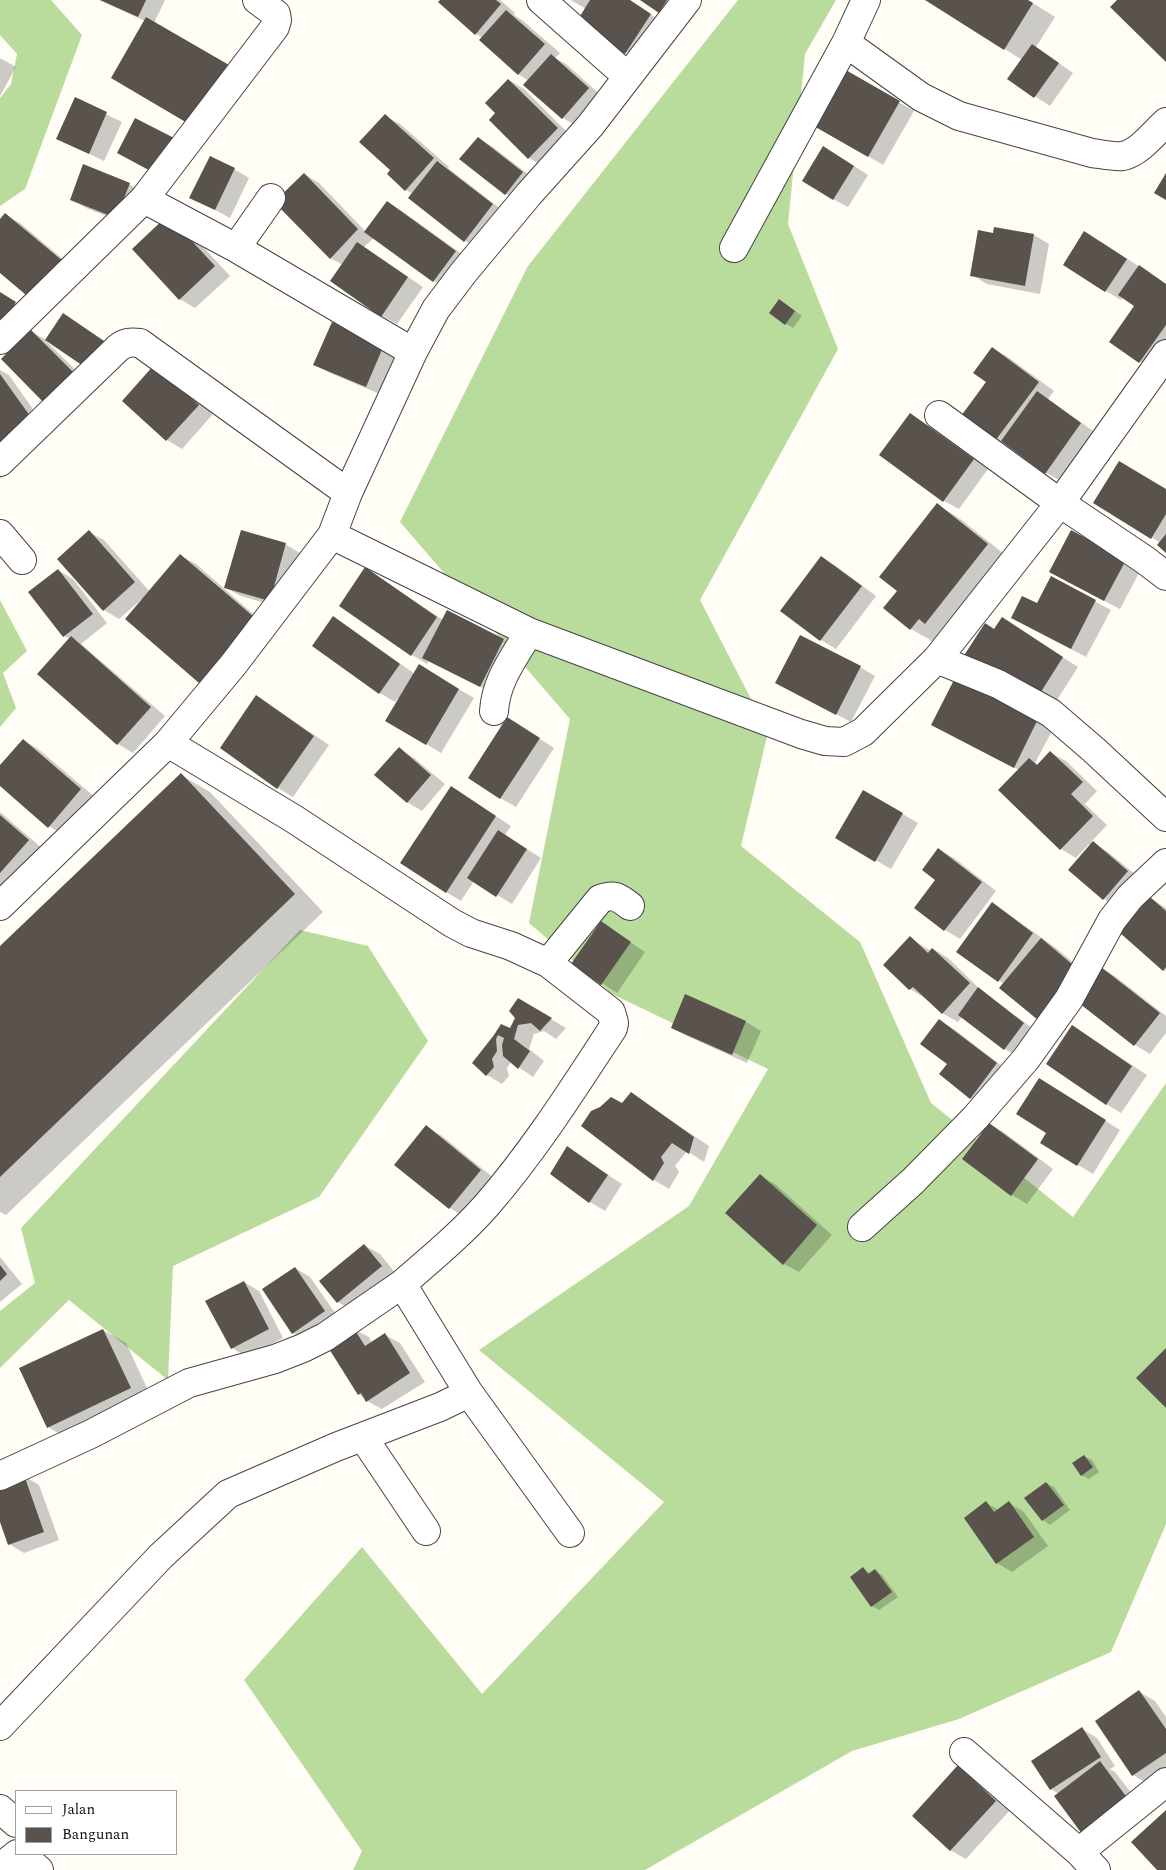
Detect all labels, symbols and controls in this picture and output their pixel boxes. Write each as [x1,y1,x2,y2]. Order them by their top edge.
legend [15,1790,178,1855]
text: Jalan [62,1798,95,1821]
text: Bangunan [62,1823,129,1846]

